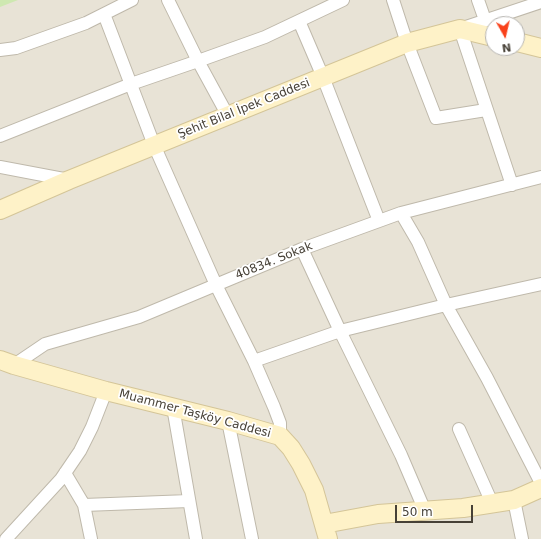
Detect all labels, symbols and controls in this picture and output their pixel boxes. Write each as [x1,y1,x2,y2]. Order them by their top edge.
north arrow [485,16,525,56]
text: N [501,40,512,54]
street label: Şehit Bilal İpek Caddesi [176,76,312,142]
street label: 40834. Sokak [233,239,315,283]
street label: Muammer Taşköy Caddesi [118,387,272,441]
scale bar [397,497,475,523]
text: 50 m [402,505,433,519]

